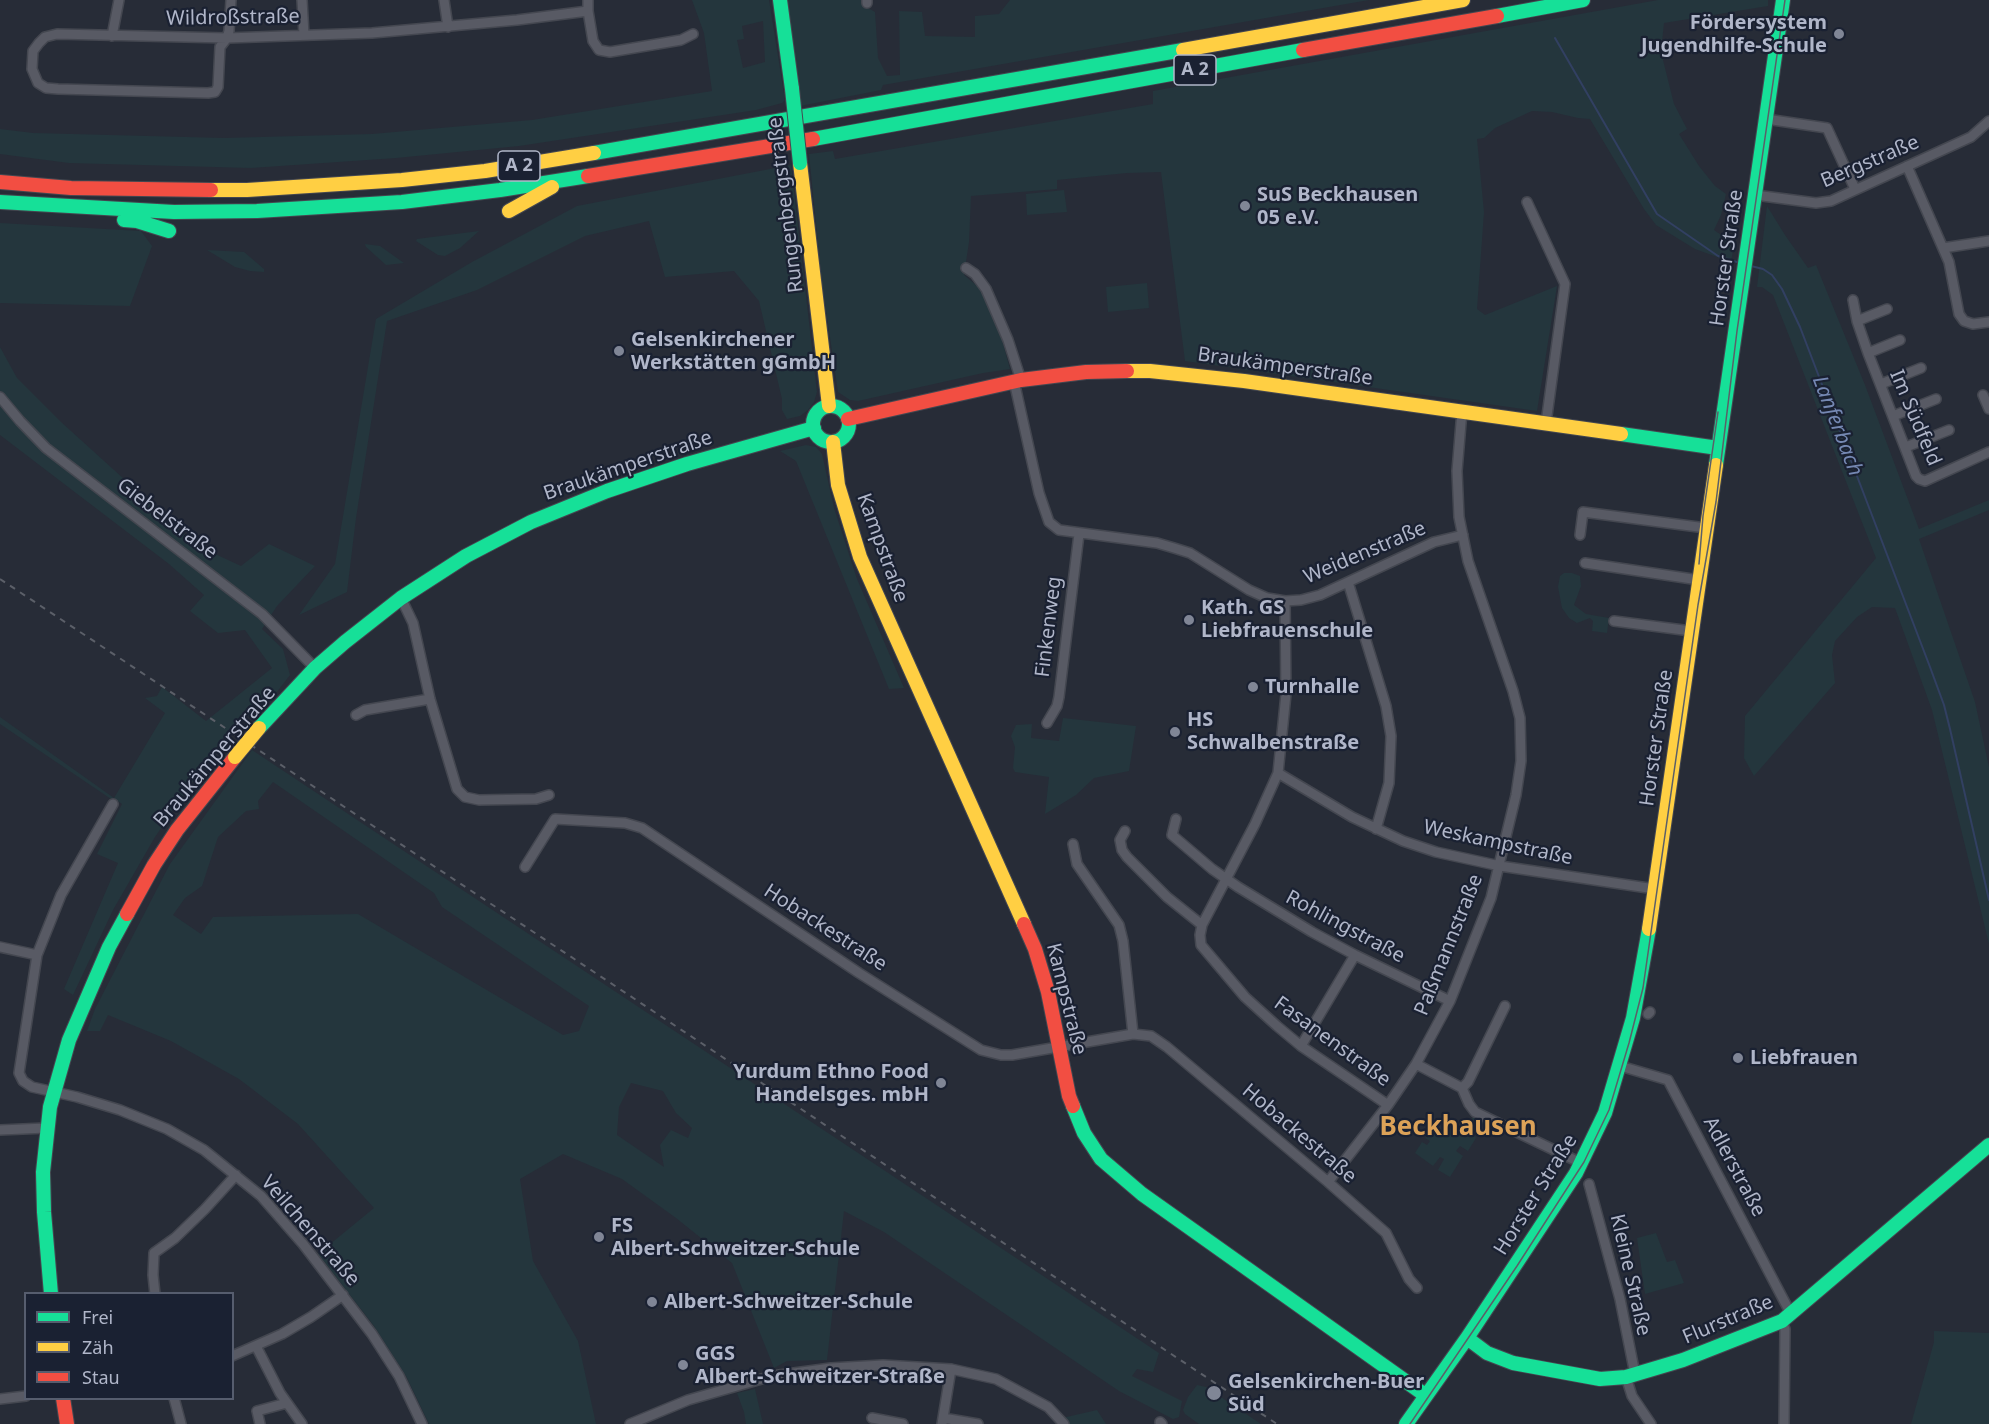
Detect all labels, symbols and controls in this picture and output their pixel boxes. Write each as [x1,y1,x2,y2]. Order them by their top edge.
street label: Wildroßstraße [166,5,300,31]
place label: Fördersystem Jugendhilfe-Schule [1641,11,1827,58]
marker: Fördersystem Jugendhilfe-Schule [1832,27,1846,41]
road number: A 2 [1174,55,1216,85]
street label: Rungenbergstraße [763,116,809,294]
street label: Bergstraße [1817,131,1923,193]
road number: A 2 [498,151,540,181]
place label: SuS Beckhausen 05 e.V. [1257,183,1418,230]
street label: Horster Straße [1706,188,1748,328]
marker: SuS Beckhausen 05 e.V. [1238,199,1252,213]
place label: Gelsenkirchener Werkstätten gGmbH [631,328,836,375]
street label: Braukämperstraße [1196,343,1374,391]
marker: Gelsenkirchener Werkstätten gGmbH [612,344,626,358]
street label: Im Südfeld [1884,366,1946,470]
water label: Lanferbach [1806,372,1868,480]
street label: Braukämperstraße [541,426,715,506]
street label: Giebelstraße [112,473,222,565]
street label: Kampstraße [851,490,913,606]
street label: Weidenstraße [1300,516,1430,590]
street label: Finkenweg [1031,575,1067,679]
place label: Kath. GS Liebfrauenschule [1201,596,1373,643]
marker: Kath. GS Liebfrauenschule [1182,613,1196,627]
street label: Horster Straße [1636,668,1678,808]
place label: Turnhalle [1265,675,1359,699]
marker: Turnhalle [1246,680,1260,694]
street label: Braukämperstraße [149,682,281,832]
place label: HS Schwalbenstraße [1187,708,1359,755]
marker: HS Schwalbenstraße [1168,725,1182,739]
street label: Weskampstraße [1421,815,1575,871]
street label: Paßmannstraße [1410,871,1488,1019]
street label: Hobackestraße [759,879,891,977]
street label: Rohlingstraße [1281,885,1409,969]
street label: Kampstraße [1041,941,1091,1057]
street label: Fasanenstraße [1269,992,1395,1092]
place label: Liebfrauen [1750,1046,1858,1070]
marker: Liebfrauen [1731,1051,1745,1065]
place label: Yurdum Ethno Food Handelsges. mbH [733,1060,929,1107]
marker: Yurdum Ethno Food Handelsges. mbH [934,1076,948,1090]
street label: Hobackestraße [1237,1079,1361,1189]
district label: Beckhausen [1379,1112,1537,1144]
street label: Adlerstraße [1698,1113,1770,1221]
street label: Horster Straße [1489,1130,1583,1260]
street label: Veilchenstraße [255,1171,365,1291]
street label: Kleine Straße [1604,1212,1656,1338]
place label: FS Albert-Schweitzer-Schule [611,1214,860,1261]
marker: FS Albert-Schweitzer-Schule [592,1230,606,1244]
place label: Albert-Schweitzer-Schule [664,1290,913,1314]
street label: Flurstraße [1679,1290,1777,1350]
legend [24,1292,234,1400]
marker: Albert-Schweitzer-Schule [645,1295,659,1309]
text: Frei [82,1305,113,1329]
text: Zäh [82,1335,114,1359]
place label: GGS Albert-Schweitzer-Straße [695,1342,945,1389]
marker: GGS Albert-Schweitzer-Straße [676,1358,690,1372]
text: Stau [82,1365,120,1389]
place label: Gelsenkirchen-Buer Süd [1228,1370,1424,1417]
marker: Gelsenkirchen-Buer Süd [1205,1384,1223,1402]

